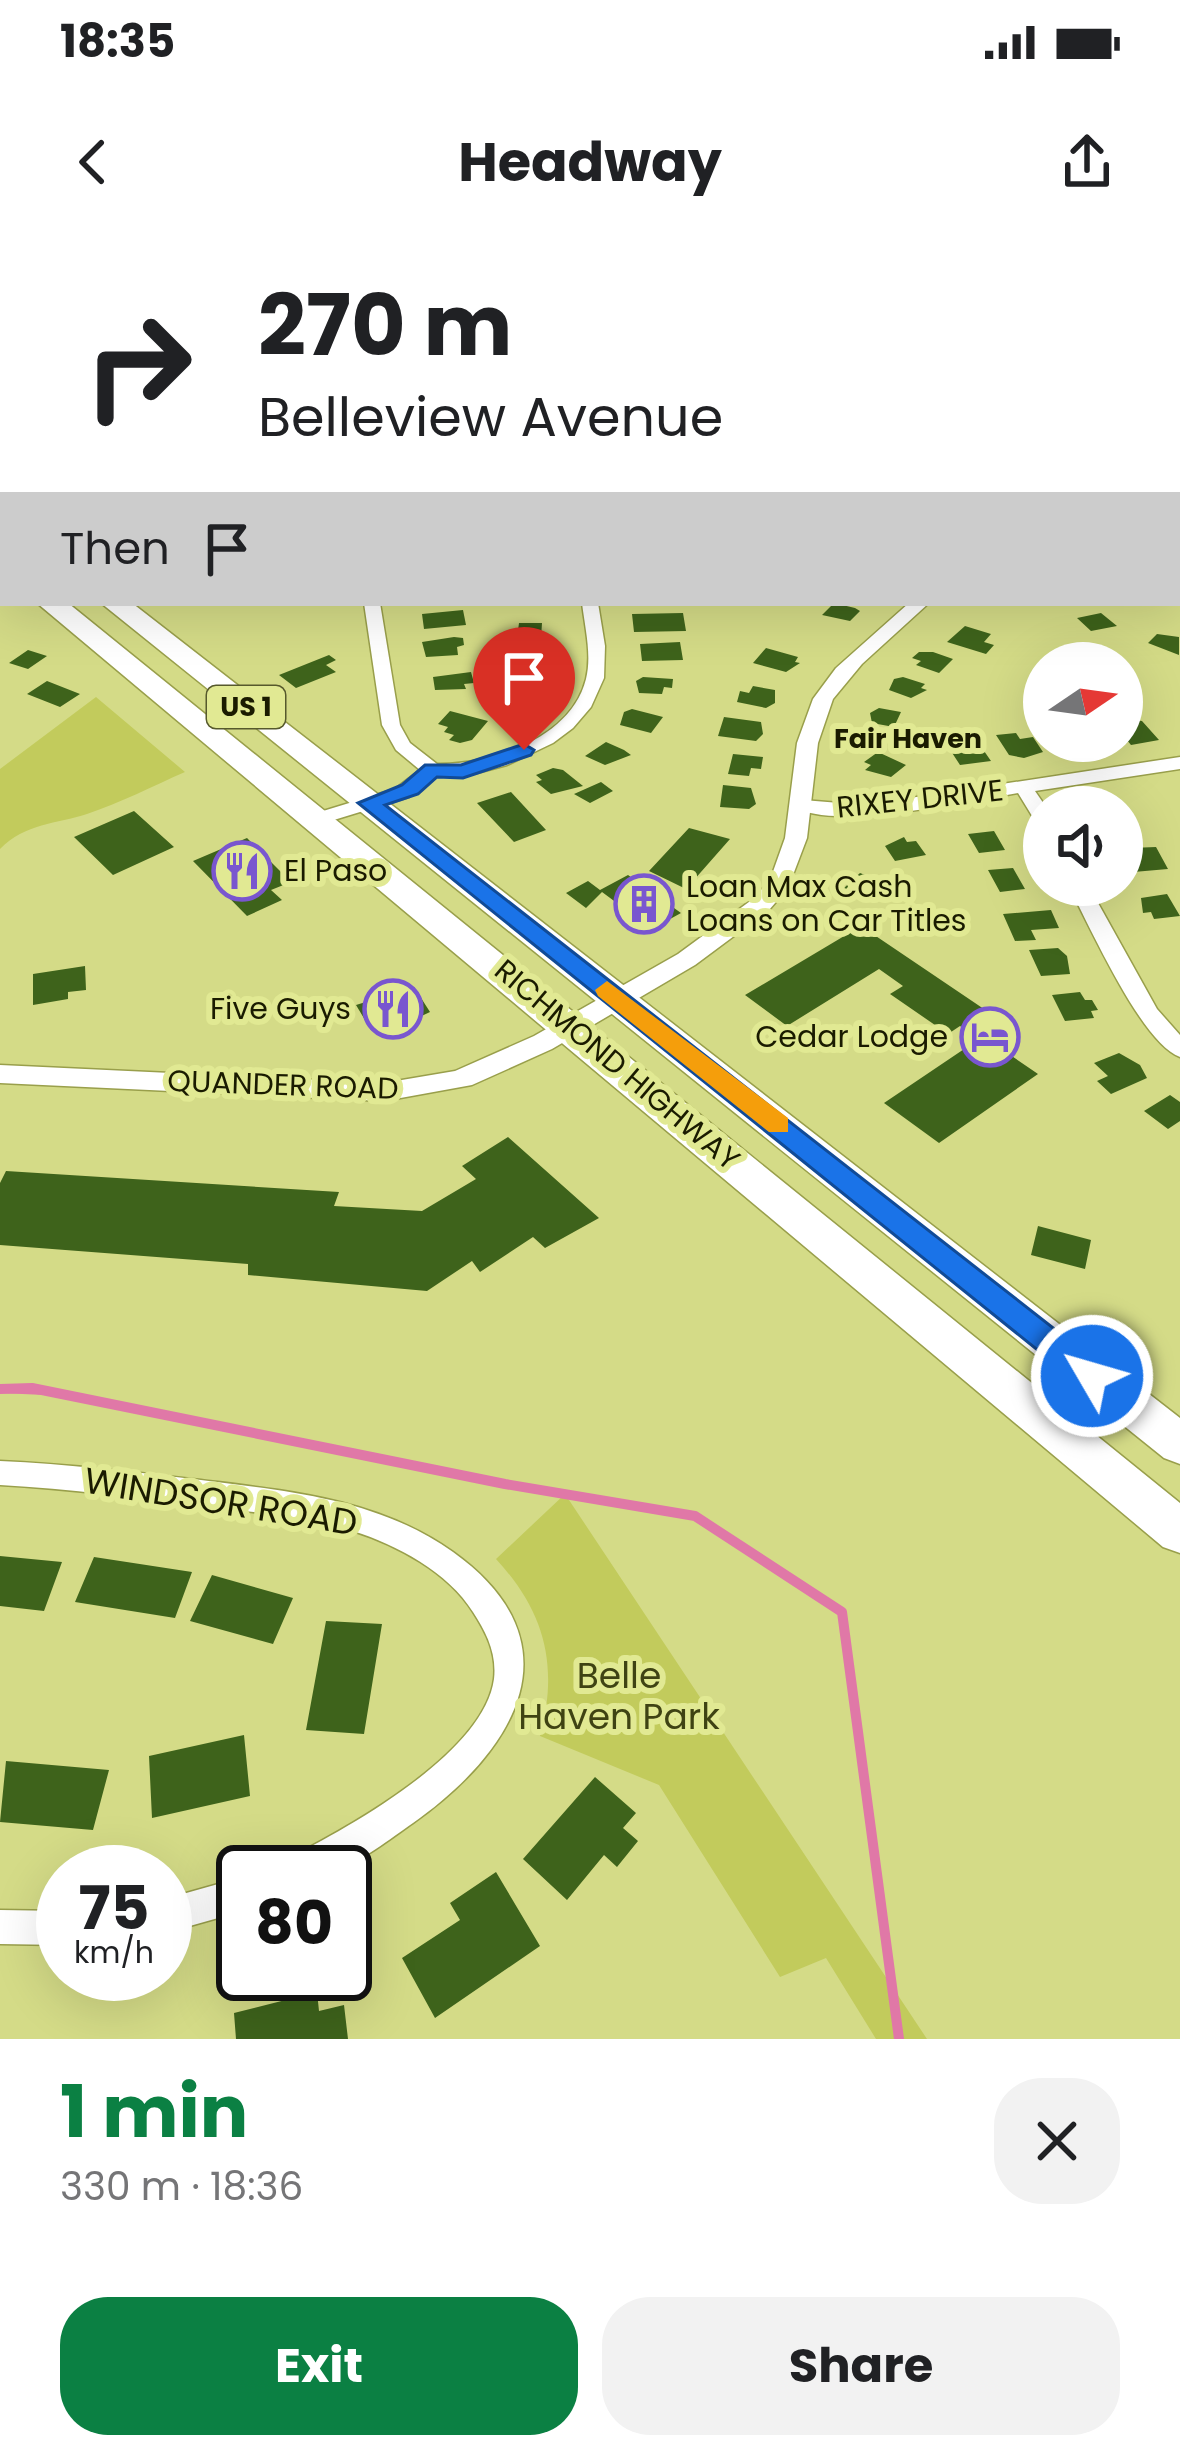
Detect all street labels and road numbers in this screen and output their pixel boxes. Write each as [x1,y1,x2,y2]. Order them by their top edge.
road number: US 1 [207,686,285,728]
street label: RIXEY DRIVE [834,768,1006,829]
street label: RICHMOND HIGHWAY [485,949,749,1180]
street label: QUANDER ROAD [167,1059,399,1110]
street label: WINDSOR ROAD [81,1455,361,1548]

